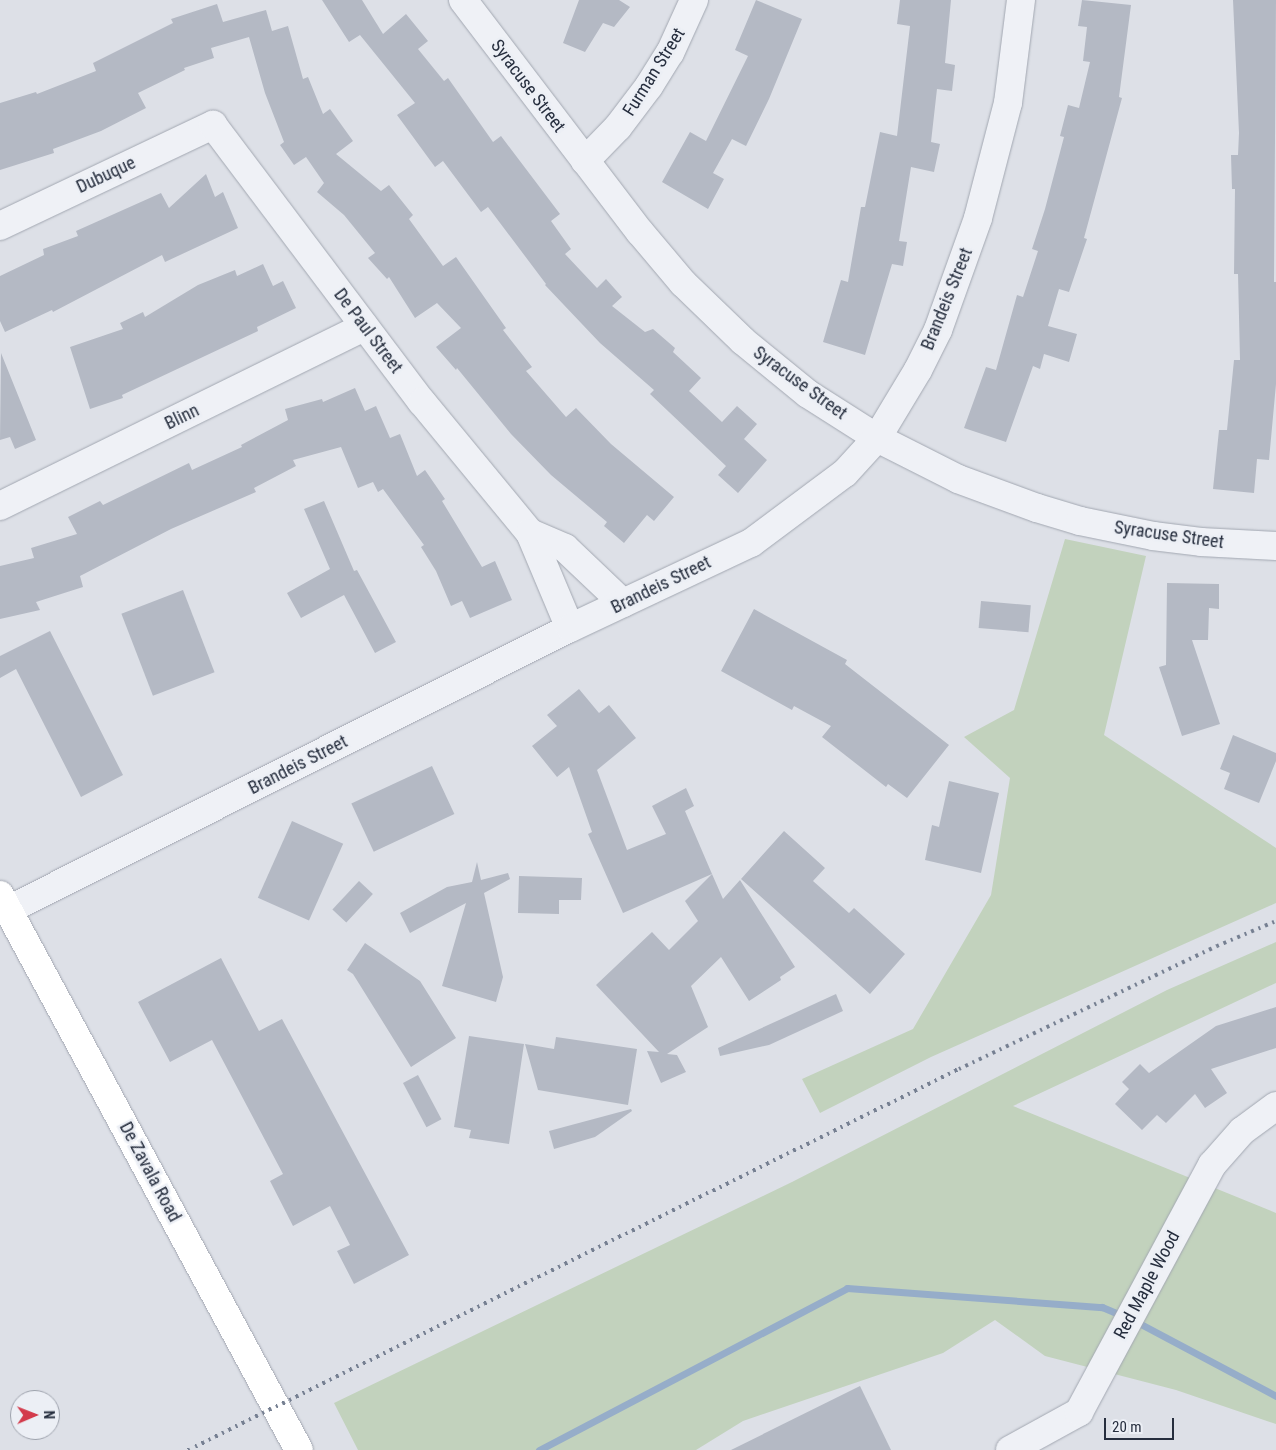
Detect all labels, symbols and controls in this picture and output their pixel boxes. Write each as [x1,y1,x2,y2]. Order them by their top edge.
street label: Furman Street [618,24,690,120]
street label: Syracuse Street [486,35,570,137]
street label: Dubuque [73,152,139,198]
street label: Brandeis Street [917,245,977,353]
street label: De Paul Street [329,284,407,378]
street label: Syracuse Street [749,342,851,424]
street label: Blinn [161,400,203,434]
street label: Syracuse Street [1113,517,1225,553]
street label: Brandeis Street [608,552,714,618]
street label: Brandeis Street [245,731,351,799]
street label: De Zavala Road [115,1118,185,1226]
street label: Red Maple Wood [1109,1227,1185,1343]
north arrow [10,1390,60,1440]
scale bar [1106,1408,1176,1440]
text: N [41,1410,57,1419]
text: 20 m [1112,1418,1142,1436]

